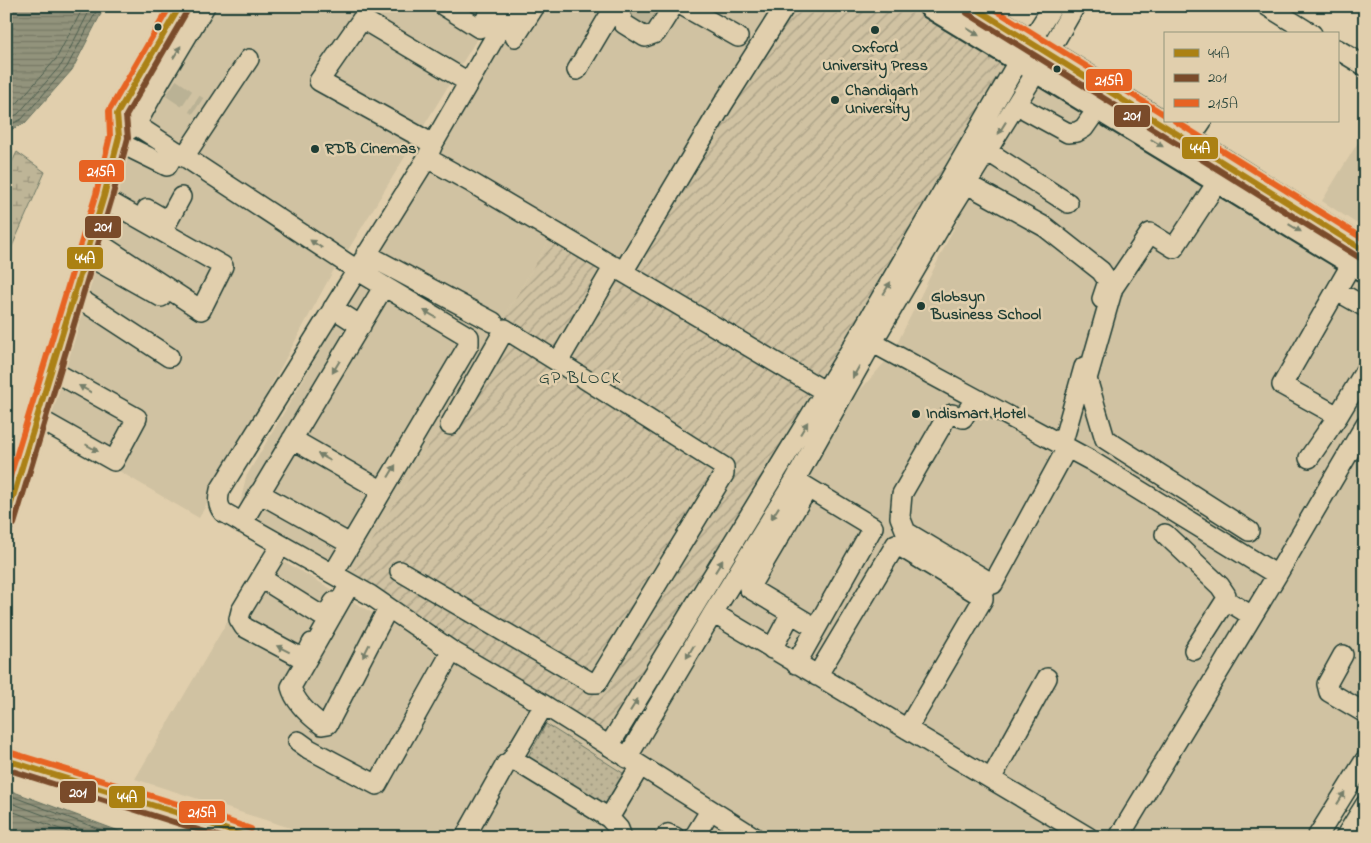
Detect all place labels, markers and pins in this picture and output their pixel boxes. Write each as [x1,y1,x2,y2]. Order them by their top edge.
unlabelled marker [153,22,163,32]
marker: Oxford University Press [869,24,881,36]
place label: Oxford University Press [822,36,928,79]
unlabelled marker [1052,64,1062,74]
place label: Chandigarh University [845,79,919,122]
marker: Chandigarh University [829,94,841,106]
place label: RDB Cinemas [324,137,416,161]
marker: RDB Cinemas [309,143,321,155]
place label: Globsyn Business School [930,285,1041,327]
marker: Globsyn Business School [915,300,927,312]
place label: Indismart Hotel [926,402,1026,426]
marker: Indismart Hotel [910,408,922,420]

